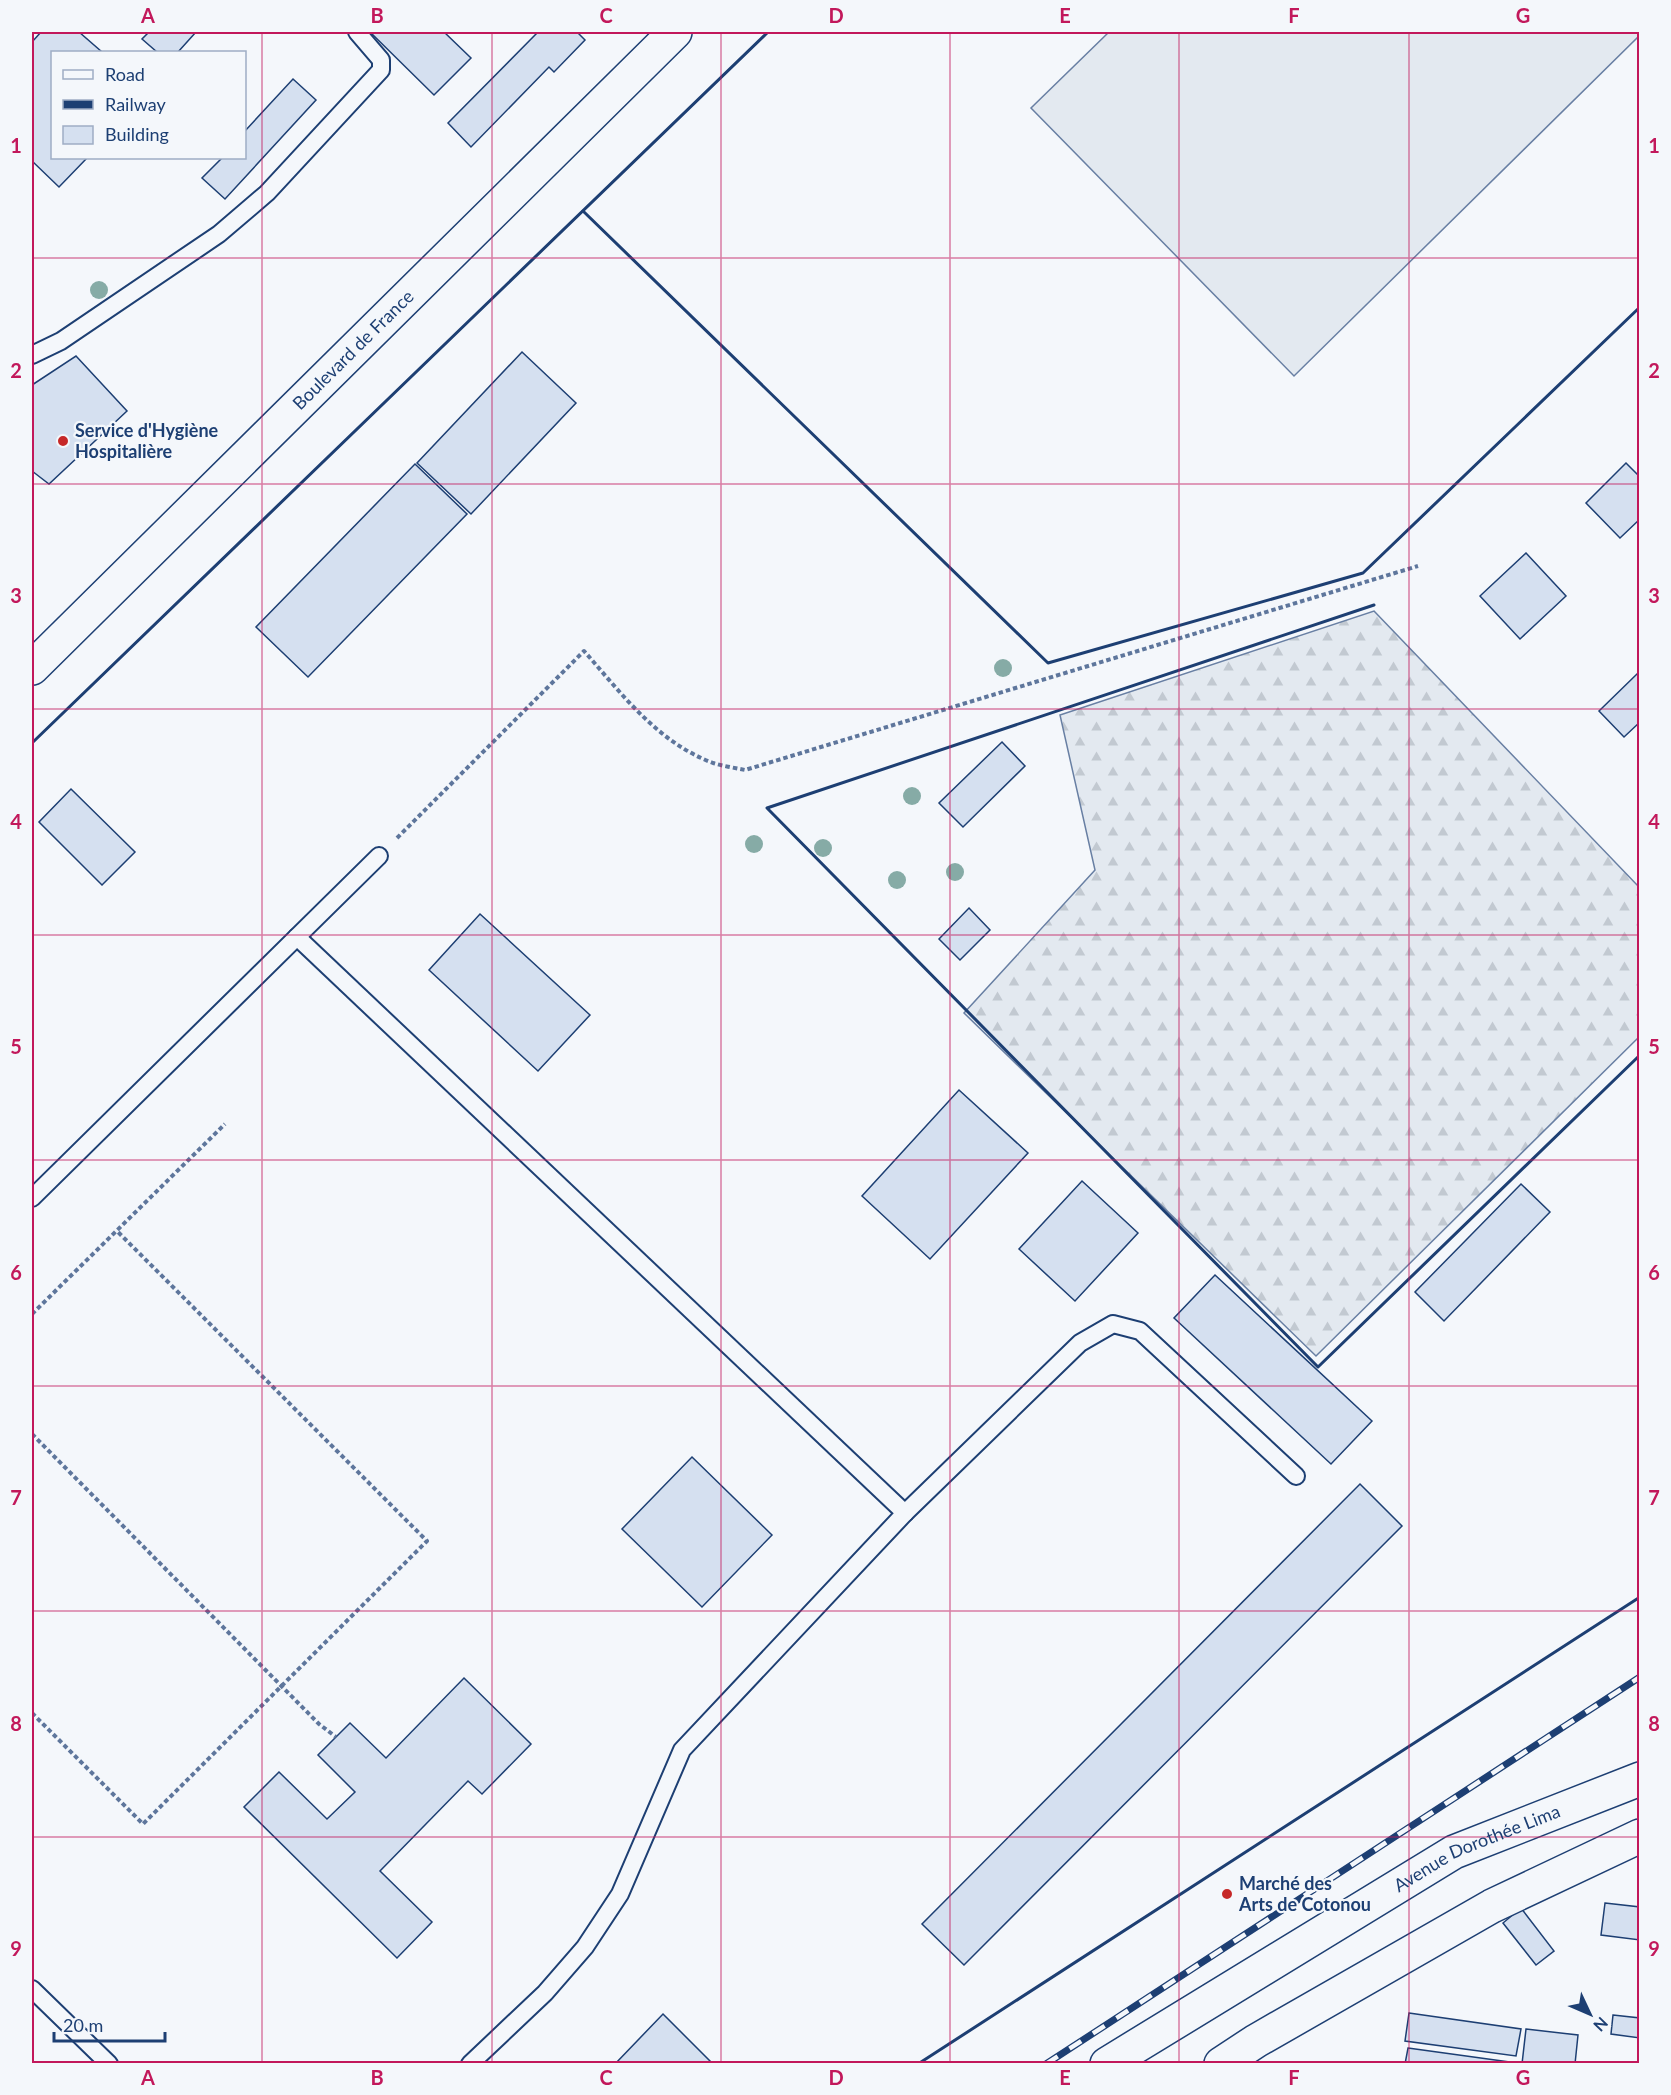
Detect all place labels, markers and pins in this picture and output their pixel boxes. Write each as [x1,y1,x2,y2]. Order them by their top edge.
place label: Service d'Hygiène Hospitalière [75,419,219,462]
marker: Service d'Hygiène Hospitalière [56,434,70,448]
place label: Marché des Arts de Cotonou [1238,1872,1371,1915]
marker: Marché des Arts de Cotonou [1220,1887,1234,1901]

